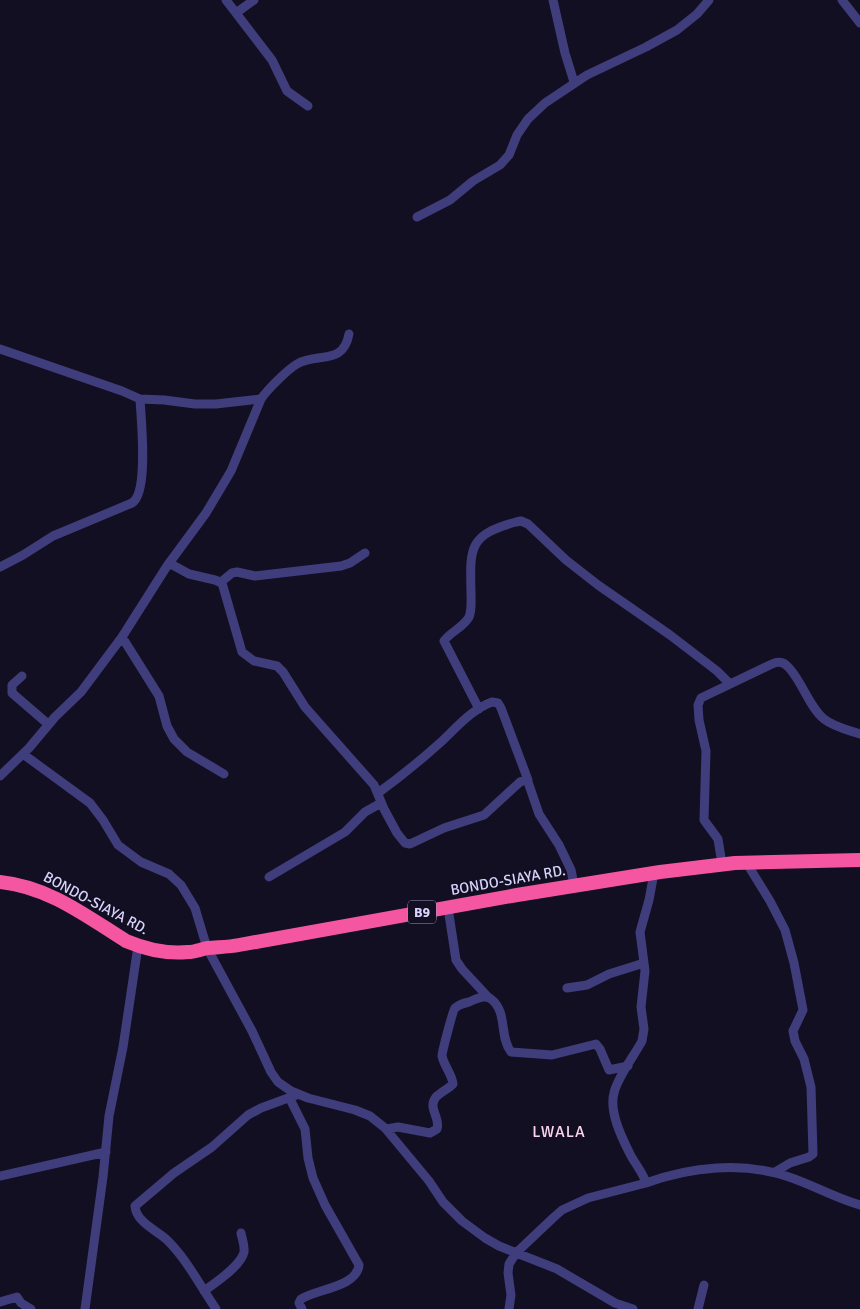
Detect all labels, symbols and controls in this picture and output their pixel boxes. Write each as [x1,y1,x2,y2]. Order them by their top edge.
street label: BONDO-SIAYA RD. [449,861,567,899]
street label: BONDO-SIAYA RD. [40,868,152,938]
road number: B9 [408,900,436,924]
district label: LWALA [532,1122,586,1142]

